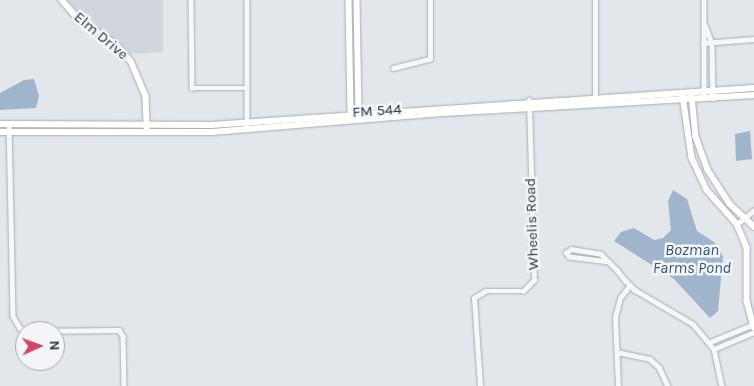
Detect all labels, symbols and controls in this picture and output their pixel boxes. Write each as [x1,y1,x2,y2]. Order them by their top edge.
street label: Elm Drive [70,8,132,64]
street label: FM 544 [352,100,402,122]
street label: Wheelis Road [521,177,543,271]
water label: Bozman Farms Pond [653,240,731,278]
north arrow [15,321,65,371]
text: N [46,340,63,351]

